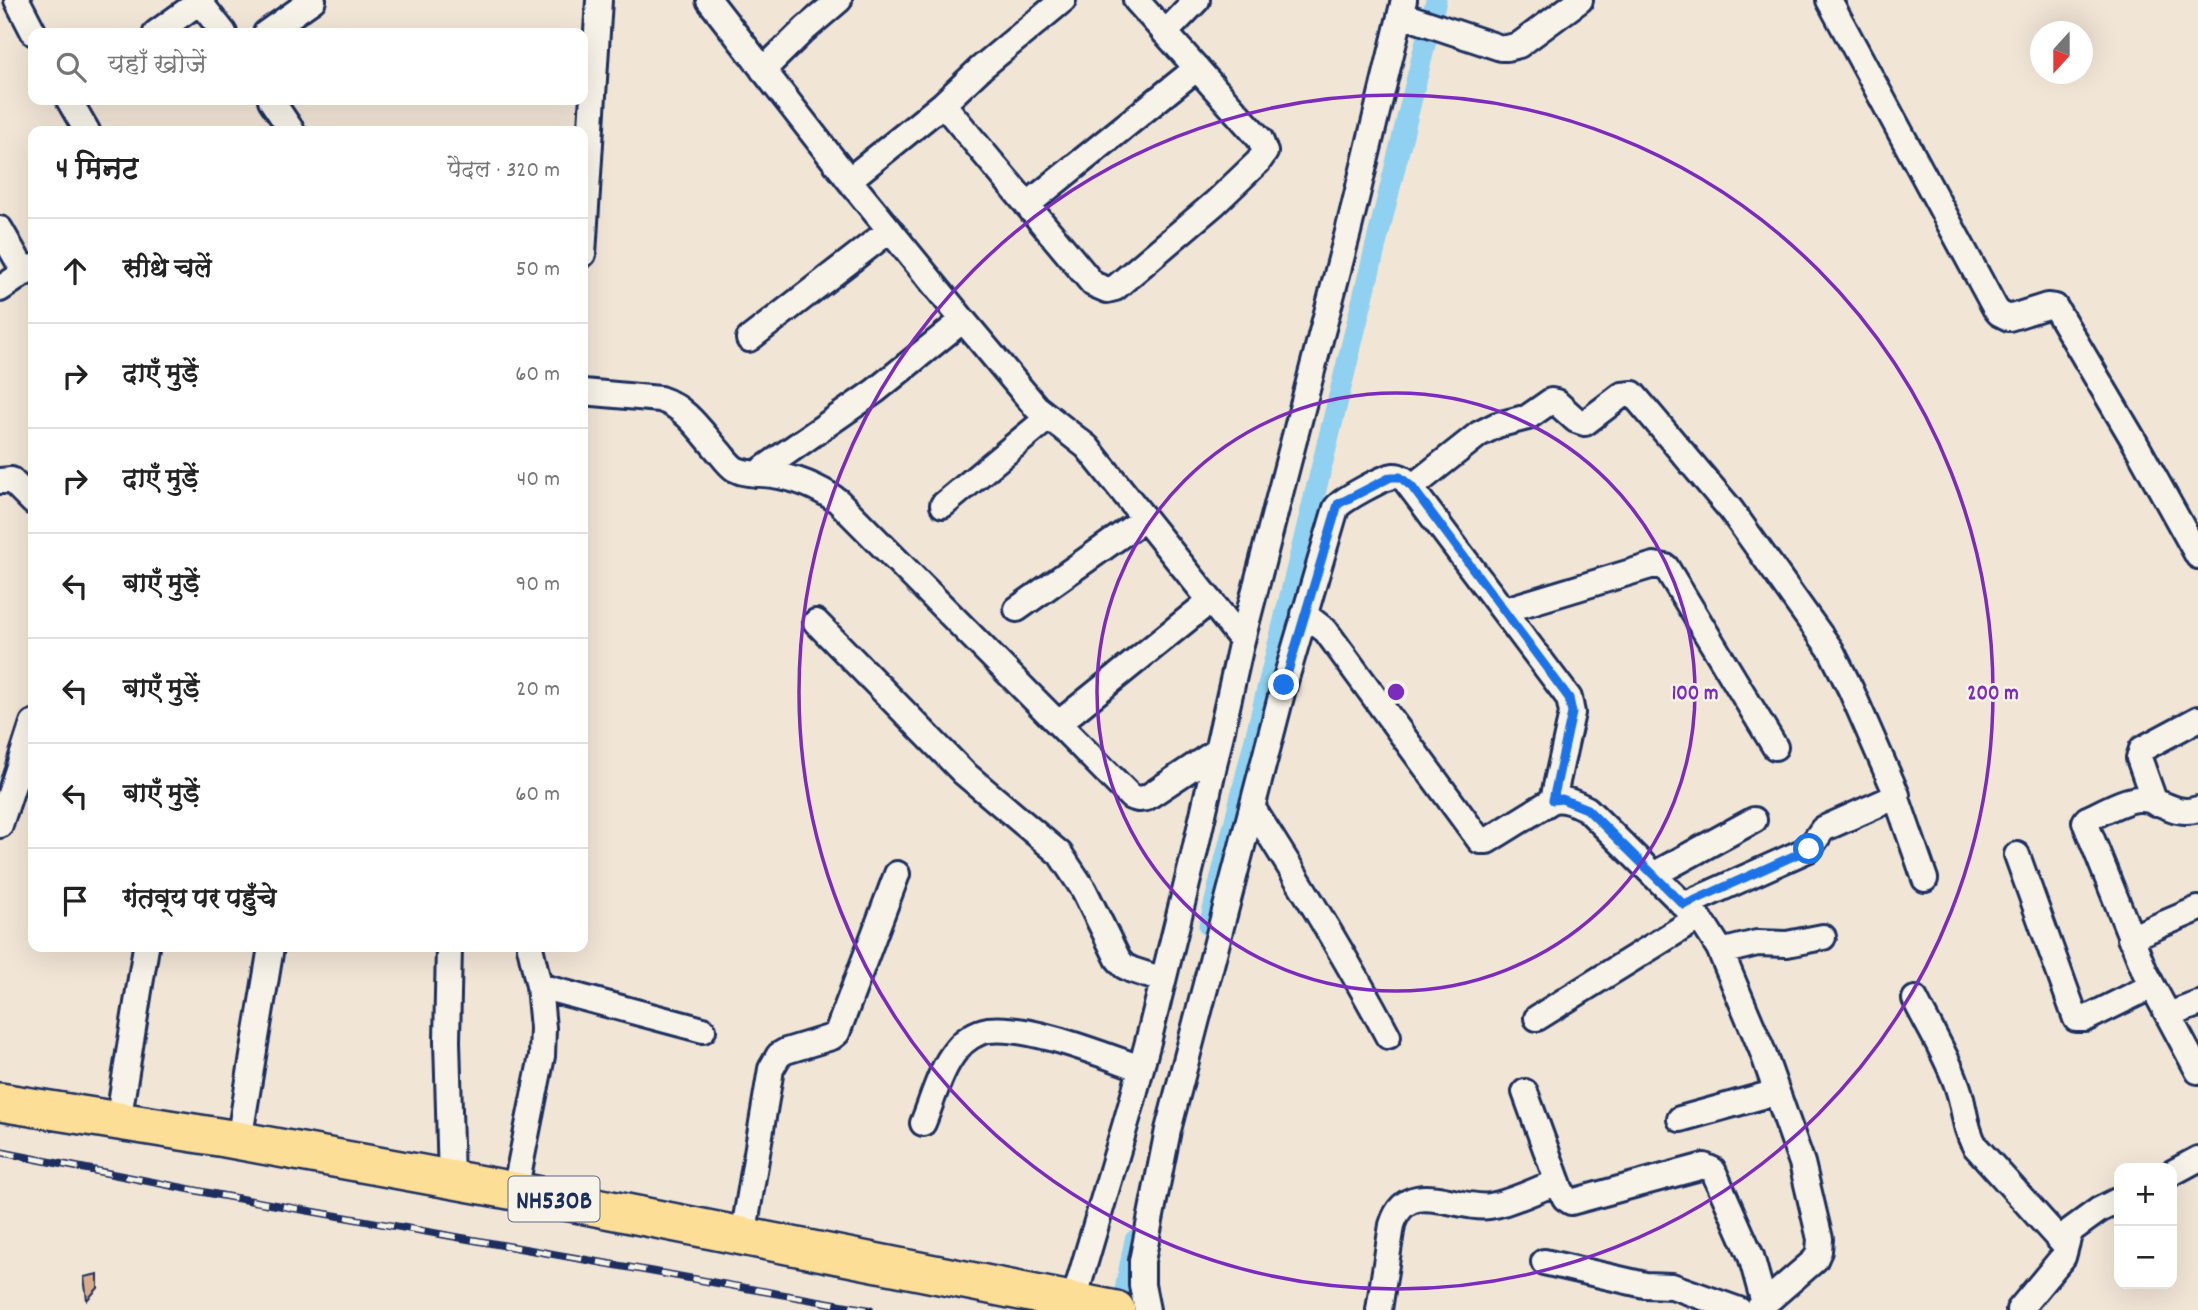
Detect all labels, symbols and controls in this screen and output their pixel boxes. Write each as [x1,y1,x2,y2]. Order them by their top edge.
north arrow [2030,21,2093,84]
search box [28,28,588,105]
icon: search [52,48,90,86]
text: यहाँ खोजें [108,48,206,85]
text: 4 मिनट [56,150,138,193]
text: पैदल · 320 m [448,155,560,188]
icon: ahead [56,252,94,290]
text: सीधे चलें [123,252,212,289]
text: 50 m [516,254,560,287]
icon: right [56,357,94,395]
text: दाएँ मुड़ें [123,357,198,394]
text: 60 m [515,359,560,392]
icon: right [56,462,94,500]
text: दाएँ मुड़ें [123,462,198,499]
text: 40 m [517,464,560,497]
icon: left [56,567,94,605]
text: बाएँ मुड़ें [123,567,200,604]
text: 90 m [516,569,560,602]
route end [1268,669,1299,700]
icon: left [56,672,94,710]
text: बाएँ मुड़ें [123,672,200,709]
text: 20 m [516,674,560,707]
centre of rings [1384,680,1408,704]
text: 100 m [1672,680,1718,710]
text: 200 m [1967,680,2019,710]
icon: left [56,777,94,815]
text: बाएँ मुड़ें [123,777,200,814]
text: 60 m [515,779,560,812]
route start [1793,833,1824,864]
icon: arrive [56,882,94,920]
text: गंतव्य पर पहुँचे [123,882,277,919]
map controls [2114,1163,2177,1289]
button: + [2114,1163,2177,1226]
road number: NH530B [508,1176,600,1222]
button: − [2114,1226,2177,1289]

